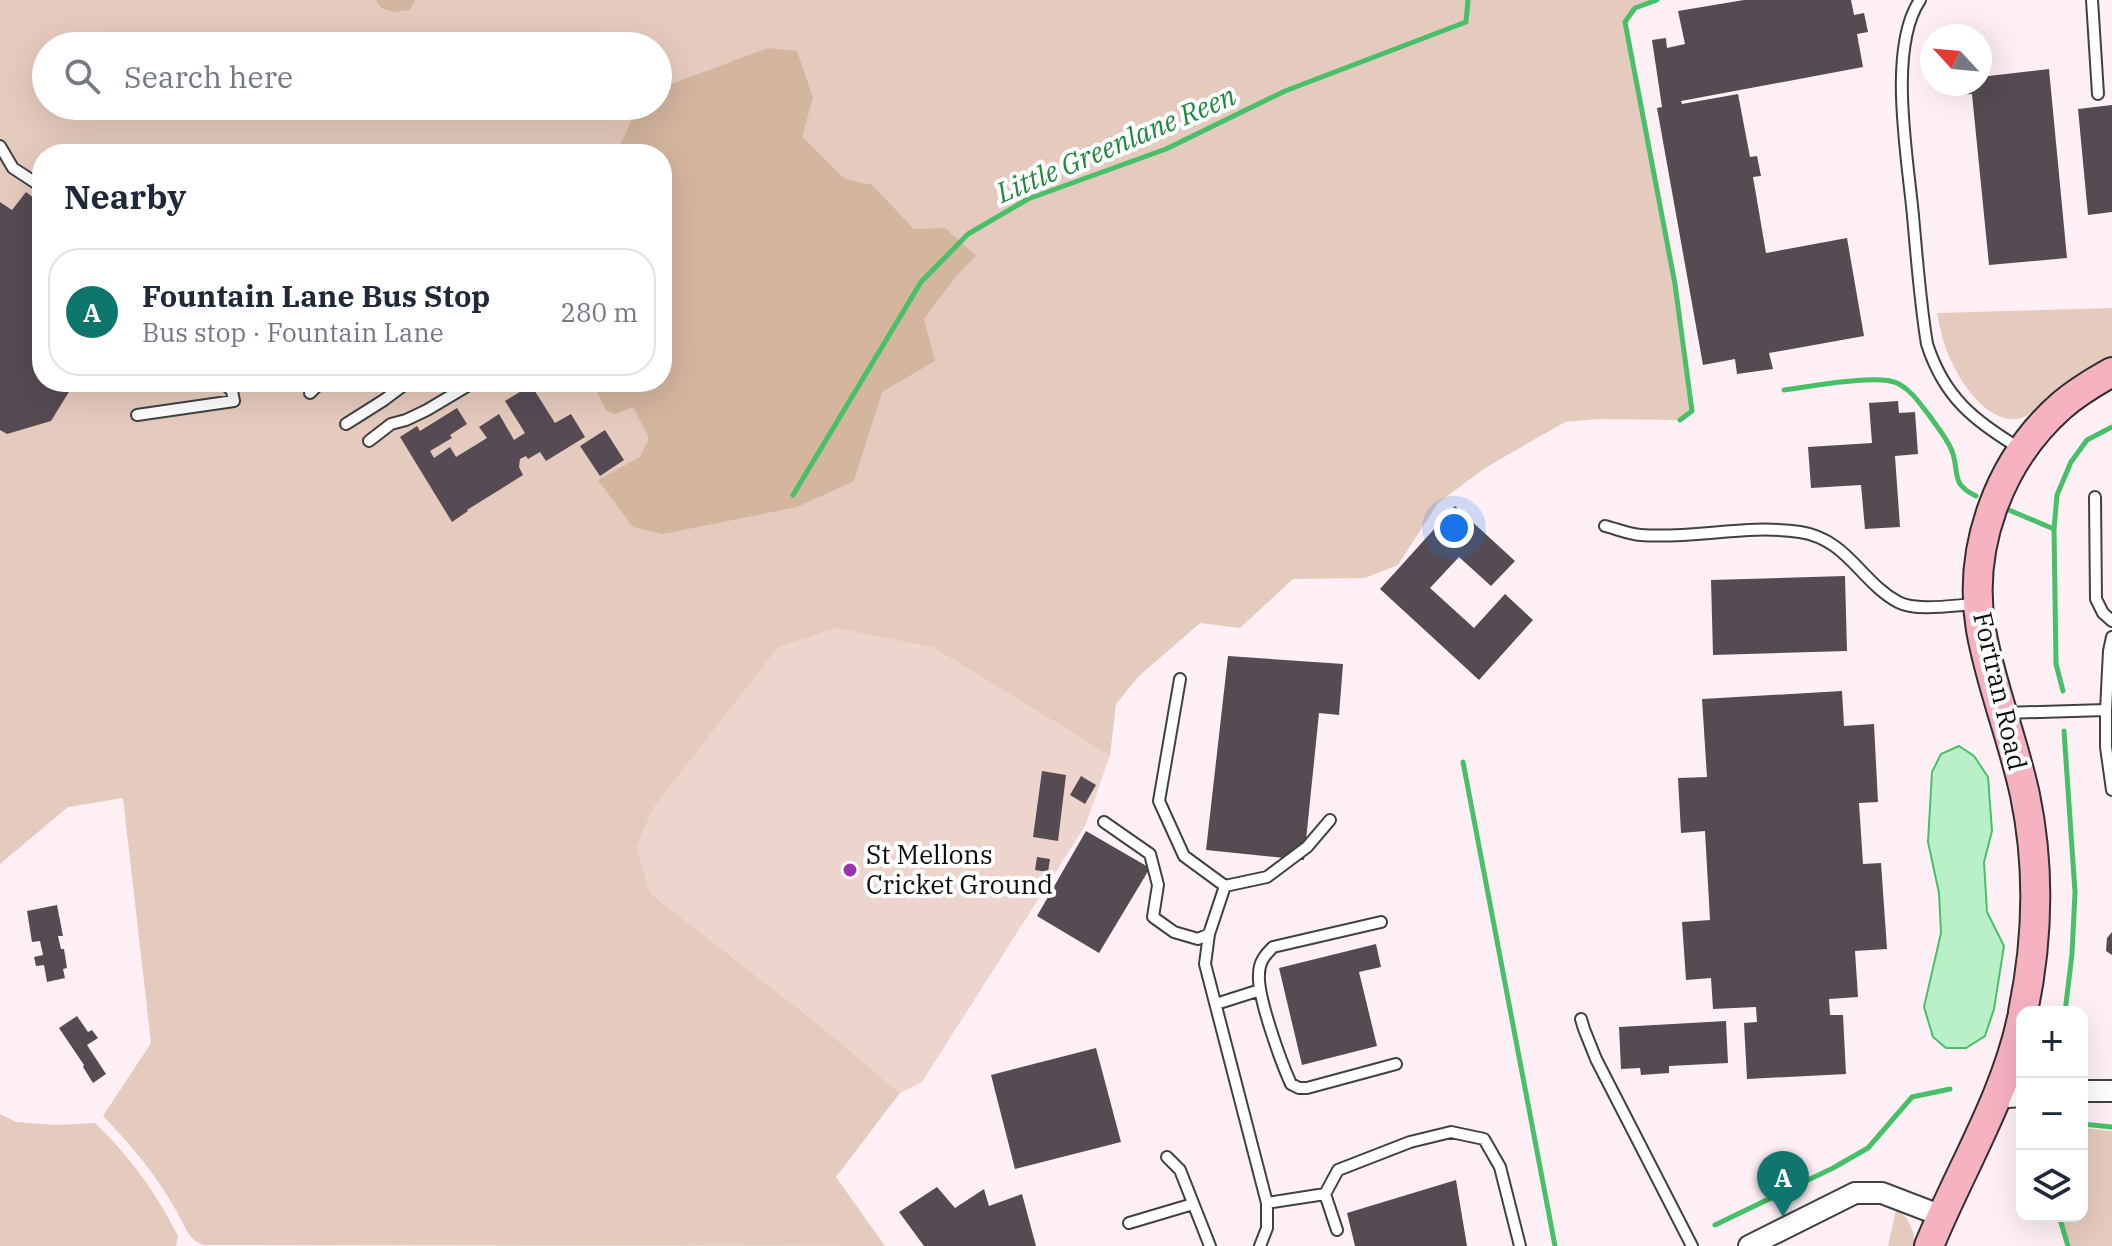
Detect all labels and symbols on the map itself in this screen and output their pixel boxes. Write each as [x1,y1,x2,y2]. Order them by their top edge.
north arrow [1920,24,1992,96]
water label: Little Greenlane Reen [990,76,1241,211]
your location [1434,508,1474,548]
street label: Fortran Road [1966,608,2036,773]
place label: St Mellons Cricket Ground [866,837,1053,901]
marker: St Mellons Cricket Ground [841,861,859,879]
pin: A [1757,1151,1809,1217]

